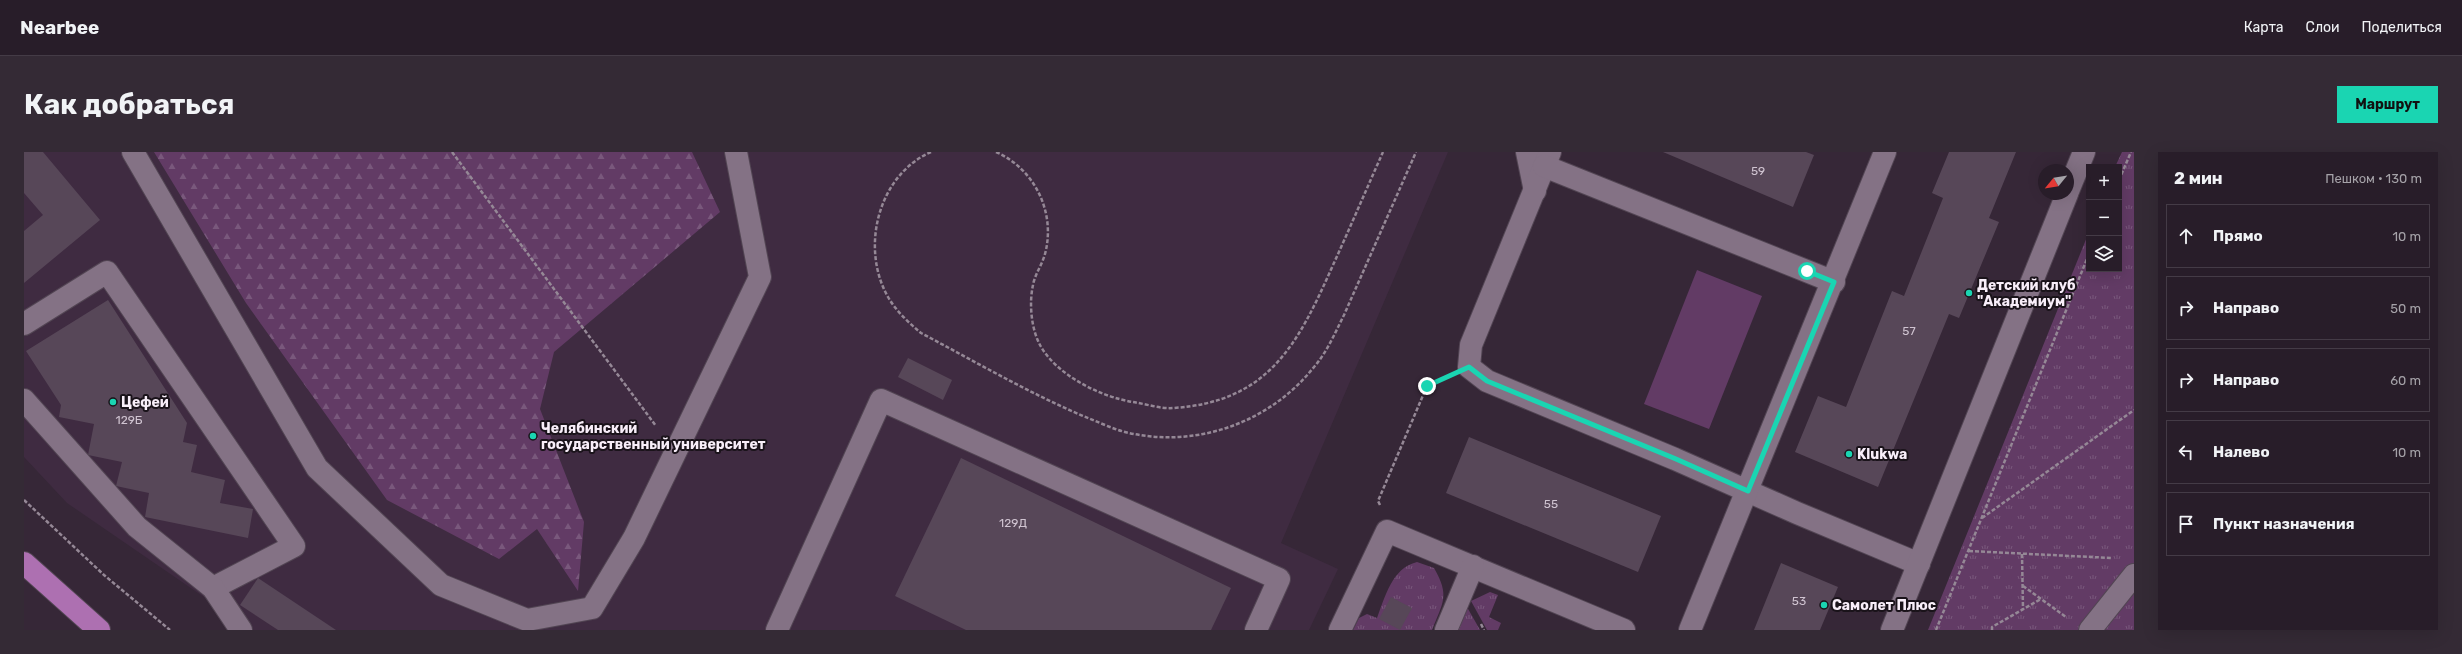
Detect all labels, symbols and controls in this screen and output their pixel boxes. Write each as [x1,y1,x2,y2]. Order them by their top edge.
text: Nearbee [20,16,99,39]
text: Карта [2244,19,2284,36]
text: Слои [2306,19,2340,36]
text: Поделиться [2362,19,2442,36]
button: Маршрут [2337,86,2438,123]
text: Как добраться [24,88,234,121]
house number: 59 [1751,164,1765,178]
north arrow [2038,164,2074,200]
map controls [2086,164,2122,272]
button: + [2086,164,2122,200]
text: 2 мин [2174,168,2223,188]
text: Пешком · 130 m [2325,171,2422,186]
button: − [2086,200,2122,236]
icon: ahead [2175,225,2197,247]
text: Прямо [2213,227,2263,245]
text: 10 m [2392,229,2421,244]
button: layers [2086,236,2122,272]
route start [1798,262,1816,280]
place label: Детский клуб "Академиум" [1977,277,2076,310]
marker: Детский клуб "Академиум" [1964,288,1974,298]
icon: right [2175,297,2197,319]
text: Направо [2213,299,2279,317]
text: 50 m [2390,301,2421,316]
house number: 57 [1902,324,1916,338]
icon: right [2175,369,2197,391]
text: Направо [2213,371,2279,389]
text: 60 m [2390,373,2421,388]
route end [1418,377,1436,395]
place label: Цефей [121,394,169,411]
marker: Цефей [108,397,118,407]
house number: 129Б [116,413,143,427]
place label: Челябинский государственный университет [541,420,766,453]
marker: Челябинский государственный университет [528,431,538,441]
icon: left [2175,441,2197,463]
text: Налево [2213,443,2270,461]
text: 10 m [2392,445,2421,460]
place label: Klukwa [1857,446,1907,463]
marker: Klukwa [1844,449,1854,459]
house number: 55 [1544,497,1558,511]
icon: arrive [2175,513,2197,535]
text: Пункт назначения [2213,515,2355,533]
house number: 129Д [999,516,1027,530]
house number: 53 [1792,594,1806,608]
place label: Самолет Плюс [1832,597,1936,614]
marker: Самолет Плюс [1819,600,1829,610]

